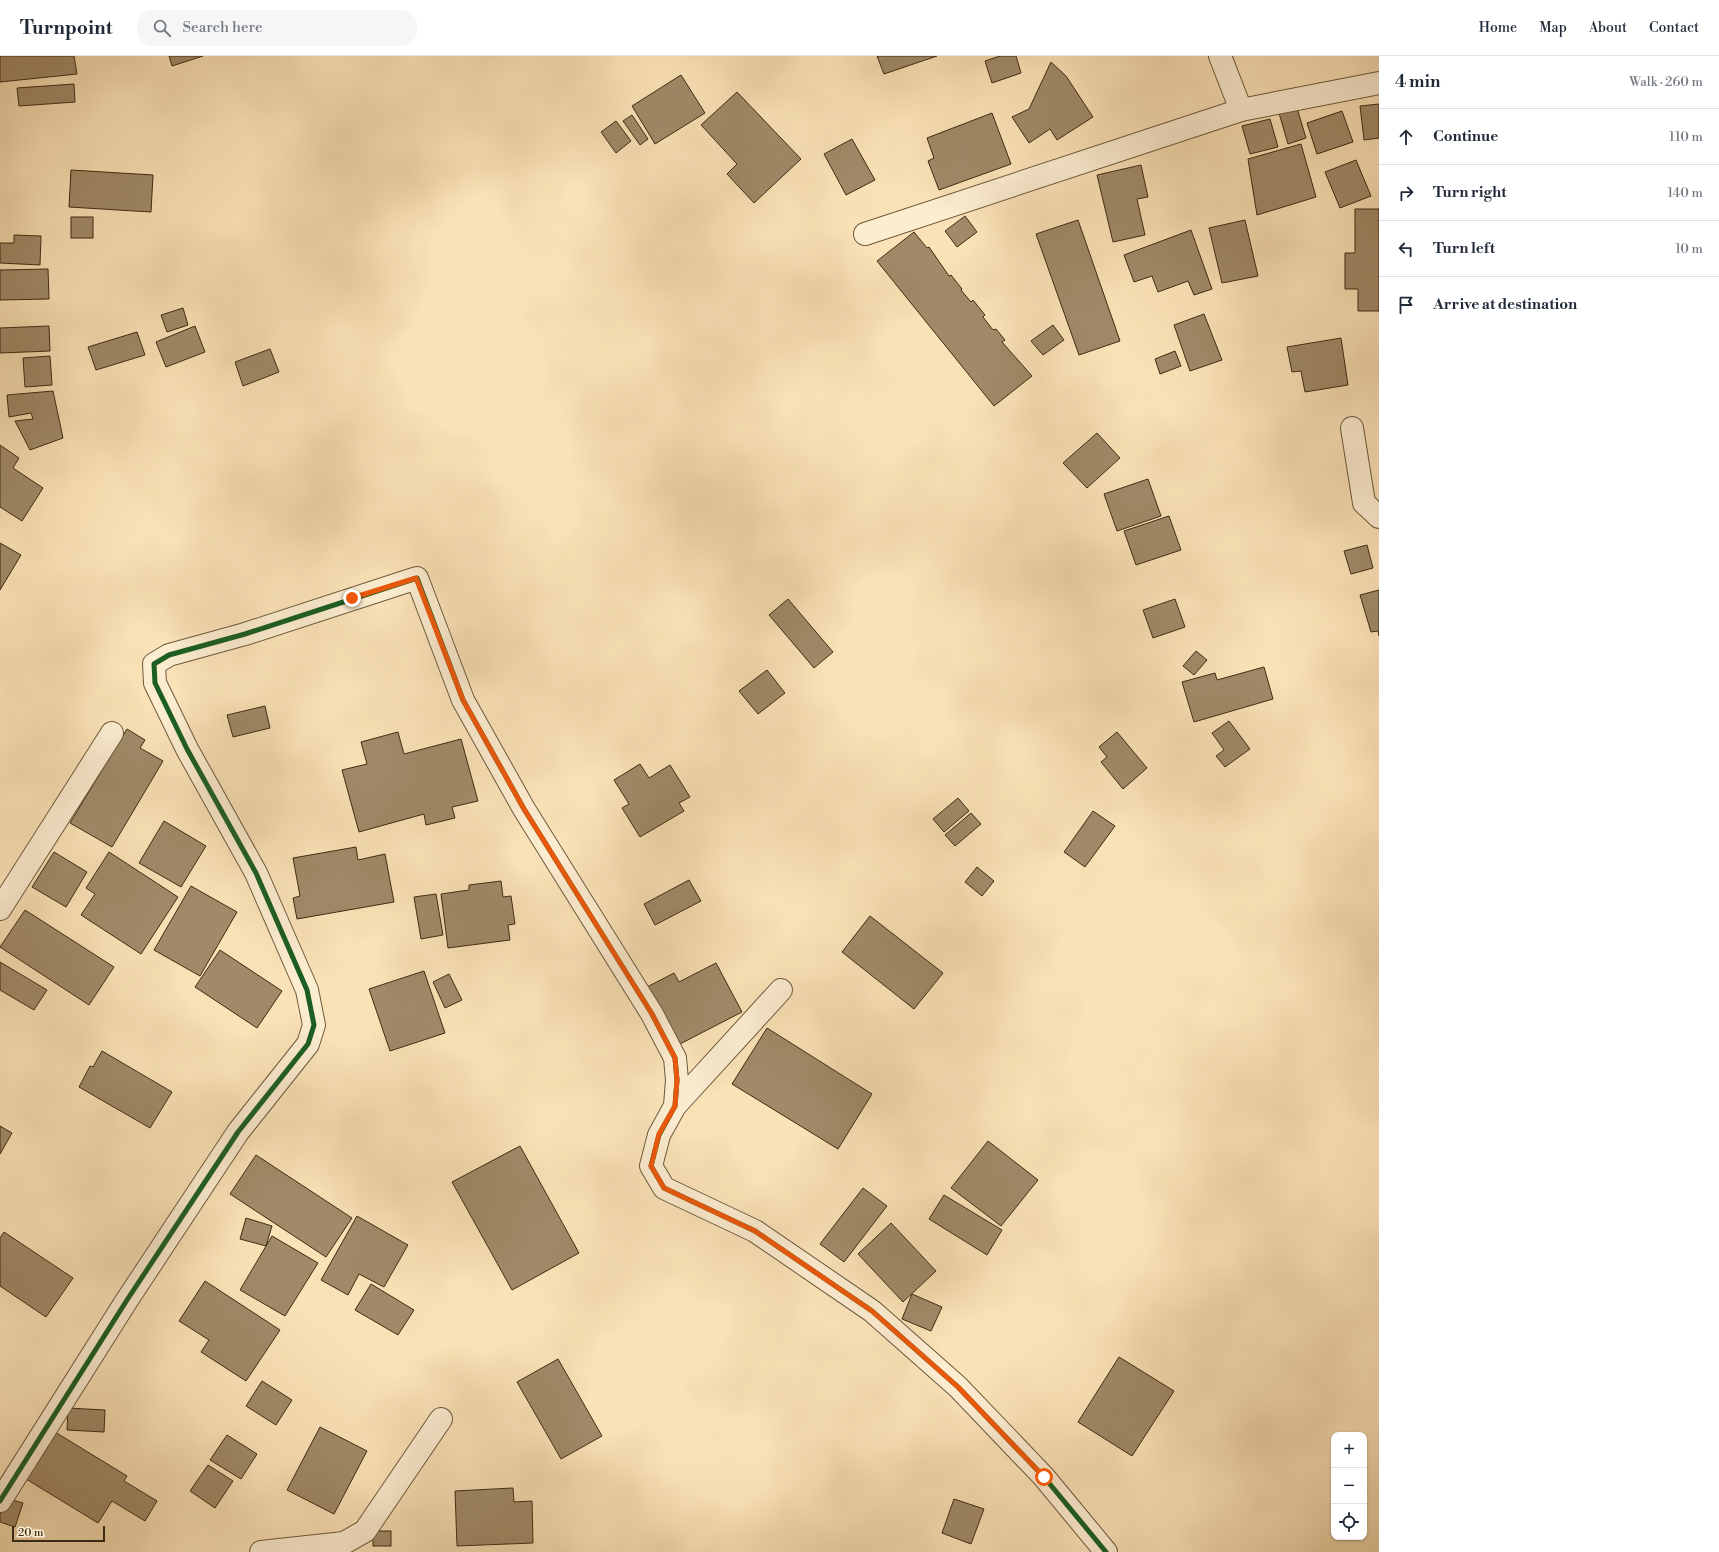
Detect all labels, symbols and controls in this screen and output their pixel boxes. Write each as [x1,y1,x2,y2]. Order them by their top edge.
search box [137,10,417,46]
text: Turnpoint [20,16,113,40]
icon: search [151,17,173,39]
text: Search here [183,18,263,37]
text: Home [1479,19,1517,37]
text: Map [1539,19,1567,37]
text: About [1589,19,1627,37]
text: Contact [1649,19,1699,37]
text: 4 min [1395,71,1440,93]
text: Walk · 260 m [1629,74,1703,90]
icon: ahead [1395,126,1417,148]
text: Continue [1433,127,1498,146]
text: 110 m [1669,129,1703,145]
icon: right [1395,182,1417,204]
text: Turn right [1433,183,1507,202]
text: 140 m [1667,185,1703,201]
icon: left [1395,238,1417,260]
text: Turn left [1433,239,1495,258]
text: 10 m [1675,241,1703,257]
icon: arrive [1395,294,1417,316]
text: Arrive at destination [1433,295,1577,314]
route end [343,589,361,607]
map controls [1331,1432,1367,1540]
button: + [1331,1432,1367,1468]
route start [1035,1468,1053,1486]
button: − [1331,1468,1367,1504]
button: locate [1331,1504,1367,1540]
scale bar [12,1524,105,1543]
text: 20 m [18,1526,43,1540]

